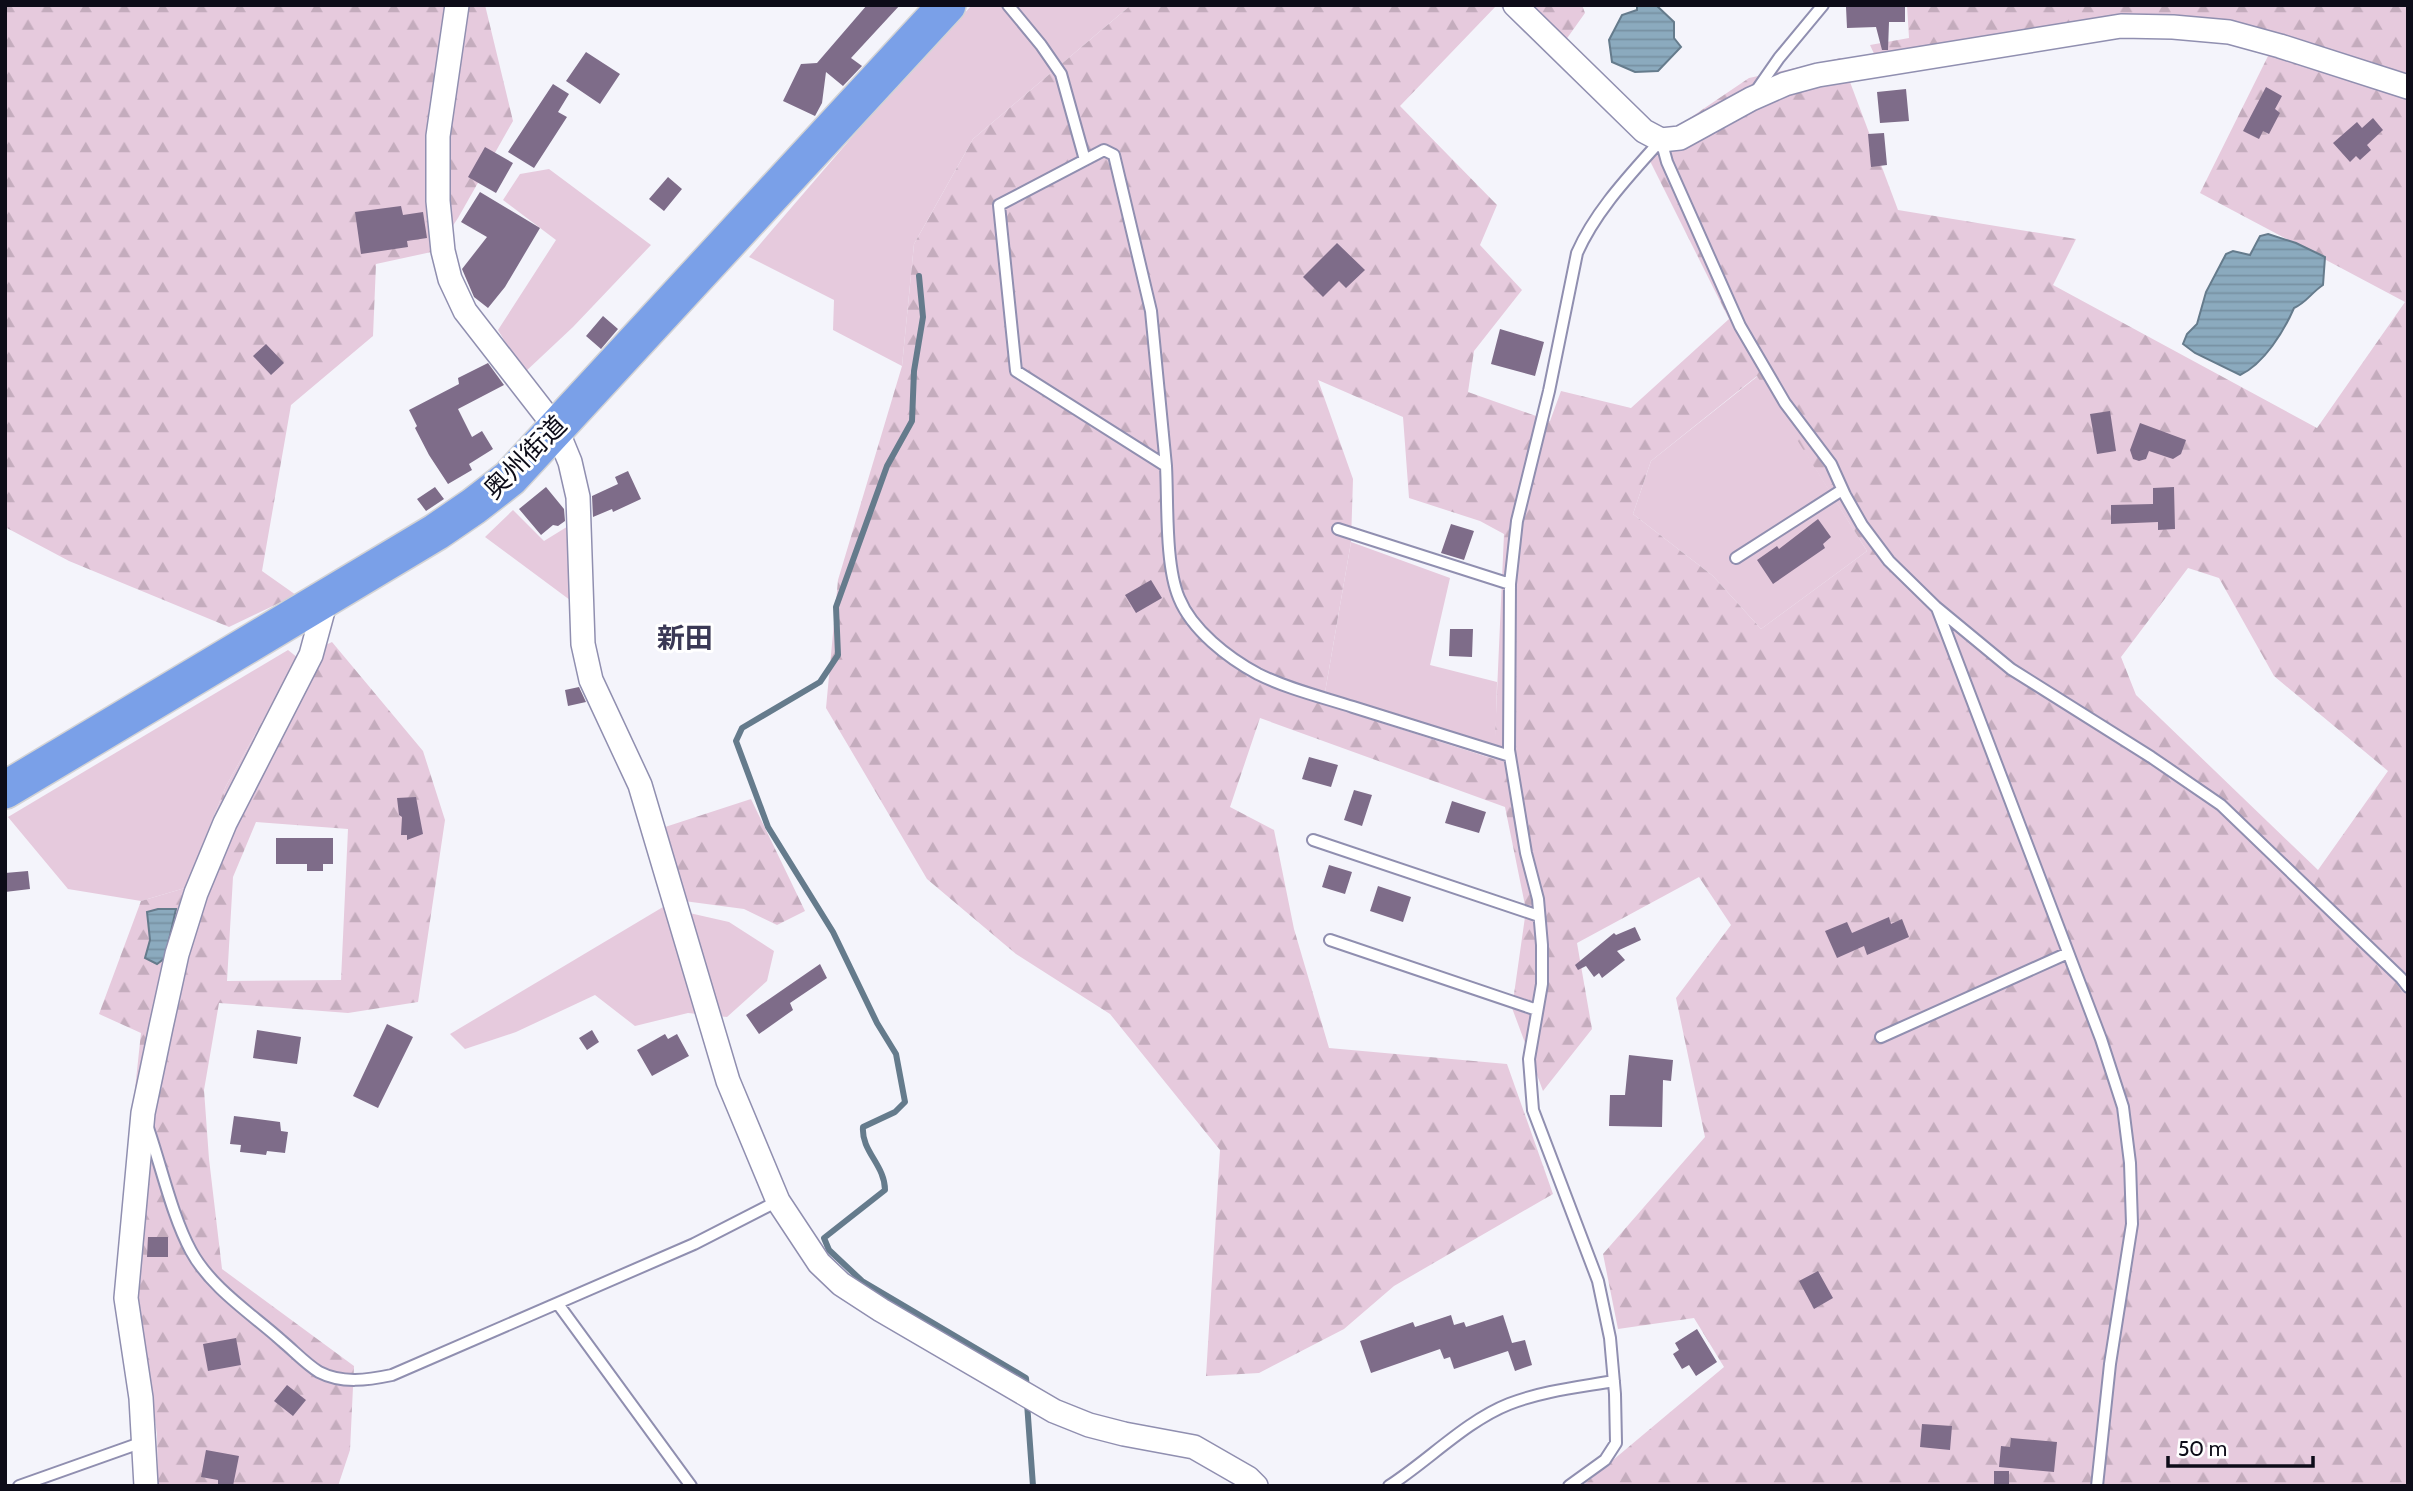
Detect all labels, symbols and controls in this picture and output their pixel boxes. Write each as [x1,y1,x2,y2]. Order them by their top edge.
street label: 奥州街道 [477,409,573,505]
district label: 新田 [657,621,713,655]
scale bar [2168,1424,2313,1468]
text: 50 m [2178,1436,2227,1461]

